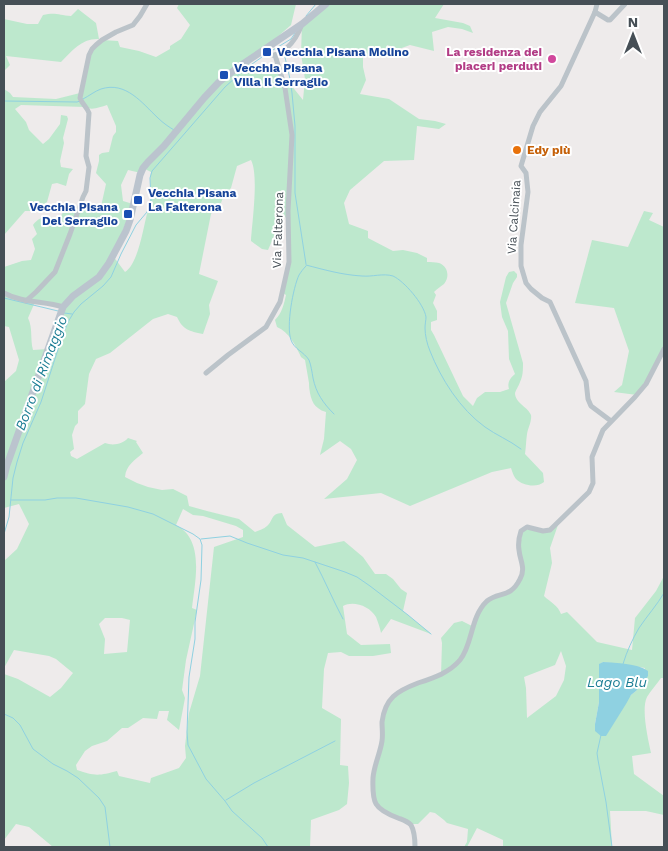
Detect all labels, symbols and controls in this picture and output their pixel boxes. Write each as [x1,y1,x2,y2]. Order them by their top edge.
north arrow [608,10,658,60]
text: N [628,14,638,30]
place label: Vecchia Pisana Molino [277,45,409,59]
place label: La residenza dei piaceri perduti [446,45,542,73]
marker: Vecchia Pisana Molino [261,46,273,58]
marker: La residenza dei piaceri perduti [546,53,558,65]
place label: Vecchia Pisana Villa Il Serraglio [234,61,328,89]
marker: Vecchia Pisana Villa Il Serraglio [218,69,230,81]
place label: Edy più [527,143,570,157]
marker: Edy più [511,144,523,156]
street label: Via Calcinaia [504,179,524,255]
place label: Vecchia Pisana La Falterona [148,186,237,214]
street label: Via Falterona [270,191,286,269]
marker: Vecchia Pisana La Falterona [132,194,144,206]
place label: Vecchia Pisana Del Serraglio [30,200,118,228]
marker: Vecchia Pisana Del Serraglio [122,208,134,220]
water label: Borro di Rimaggio [12,314,70,432]
water label: Lago Blu [587,674,647,690]

